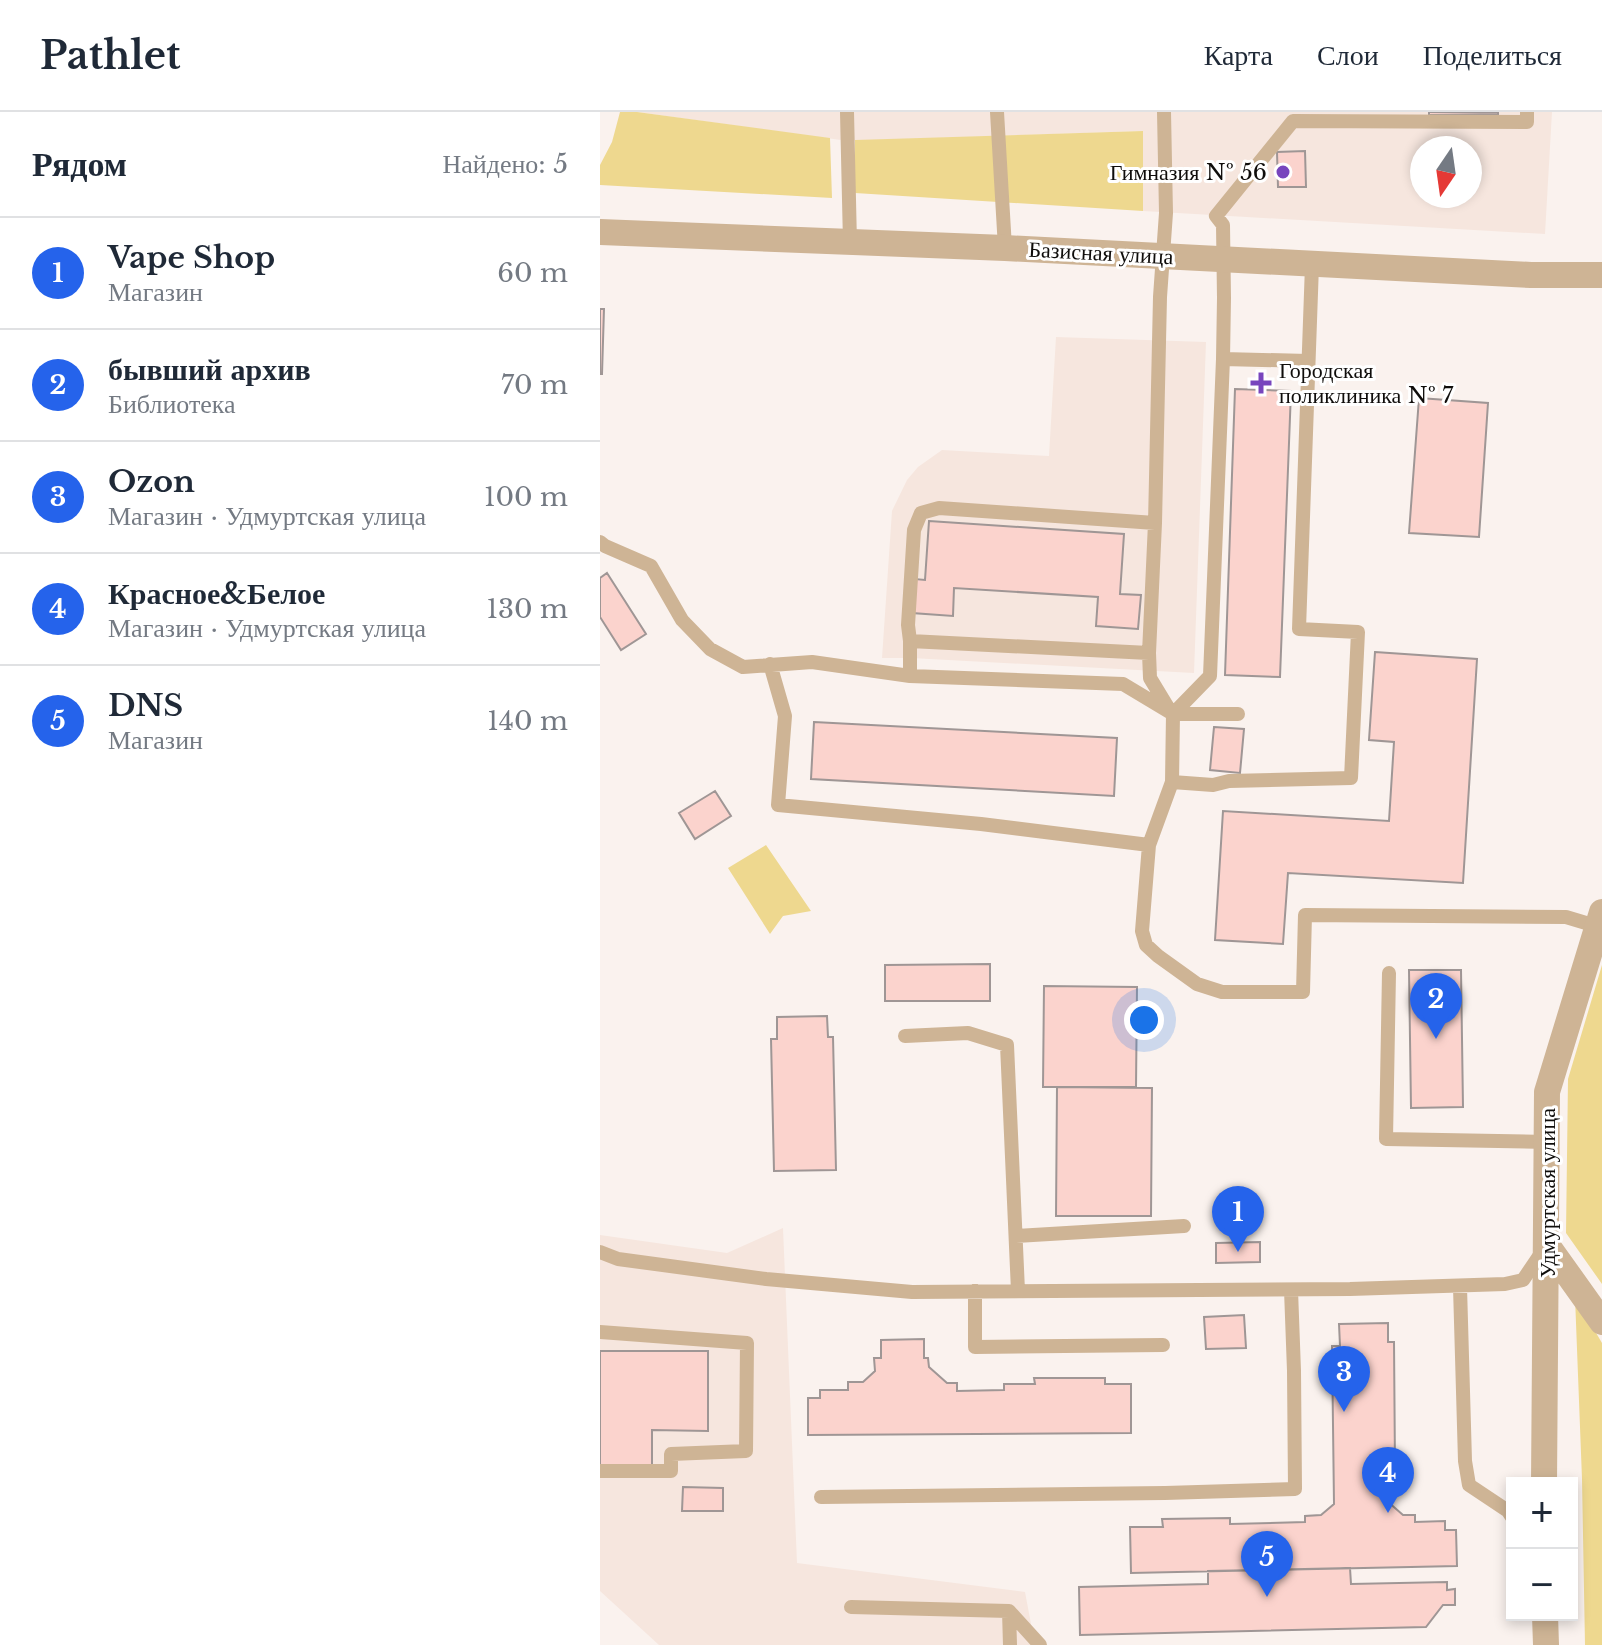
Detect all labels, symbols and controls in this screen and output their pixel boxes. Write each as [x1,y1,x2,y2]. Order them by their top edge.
text: Pathlet [40,32,181,79]
text: Карта [1204,38,1273,73]
text: Слои [1317,38,1379,73]
text: Поделиться [1423,38,1562,73]
north arrow [1410,136,1482,208]
text: Рядом [32,143,127,185]
text: Найдено: 5 [442,148,568,180]
place label: Гимназия № 56 [1110,159,1267,186]
marker: Гимназия № 56 [1274,163,1292,181]
street label: Базисная улица [1028,236,1174,270]
text: Vape Shop [108,239,275,276]
text: 1 [52,257,64,289]
text: 60 m [497,257,568,289]
text: Магазин [108,276,203,308]
text: бывший архив [108,351,311,388]
place label: Городская поликлиника № 7 [1279,357,1454,409]
text: 2 [50,369,66,401]
text: 70 m [501,369,568,401]
marker: Городская поликлиника № 7 [1250,372,1272,394]
text: Библиотека [108,388,236,420]
text: Ozon [108,463,195,500]
text: 3 [50,481,66,513]
text: 100 m [484,481,568,513]
text: Магазин · Удмуртская улица [108,500,426,532]
text: Красное&Белое [108,575,325,612]
text: 4 [49,593,67,625]
text: 130 m [486,593,568,625]
text: Магазин · Удмуртская улица [108,612,426,644]
text: DNS [108,687,183,724]
text: 5 [50,705,66,737]
text: 140 m [487,705,568,737]
text: Магазин [108,724,203,756]
pin: 2 [1410,973,1462,1039]
your location [1124,1000,1164,1040]
street label: Удмуртская улица [1534,1108,1561,1278]
pin: 1 [1212,1186,1264,1252]
pin: 3 [1318,1346,1370,1412]
pin: 4 [1362,1447,1414,1513]
map controls [1506,1477,1578,1621]
button: + [1506,1477,1578,1549]
pin: 5 [1241,1531,1293,1597]
button: − [1506,1549,1578,1621]

